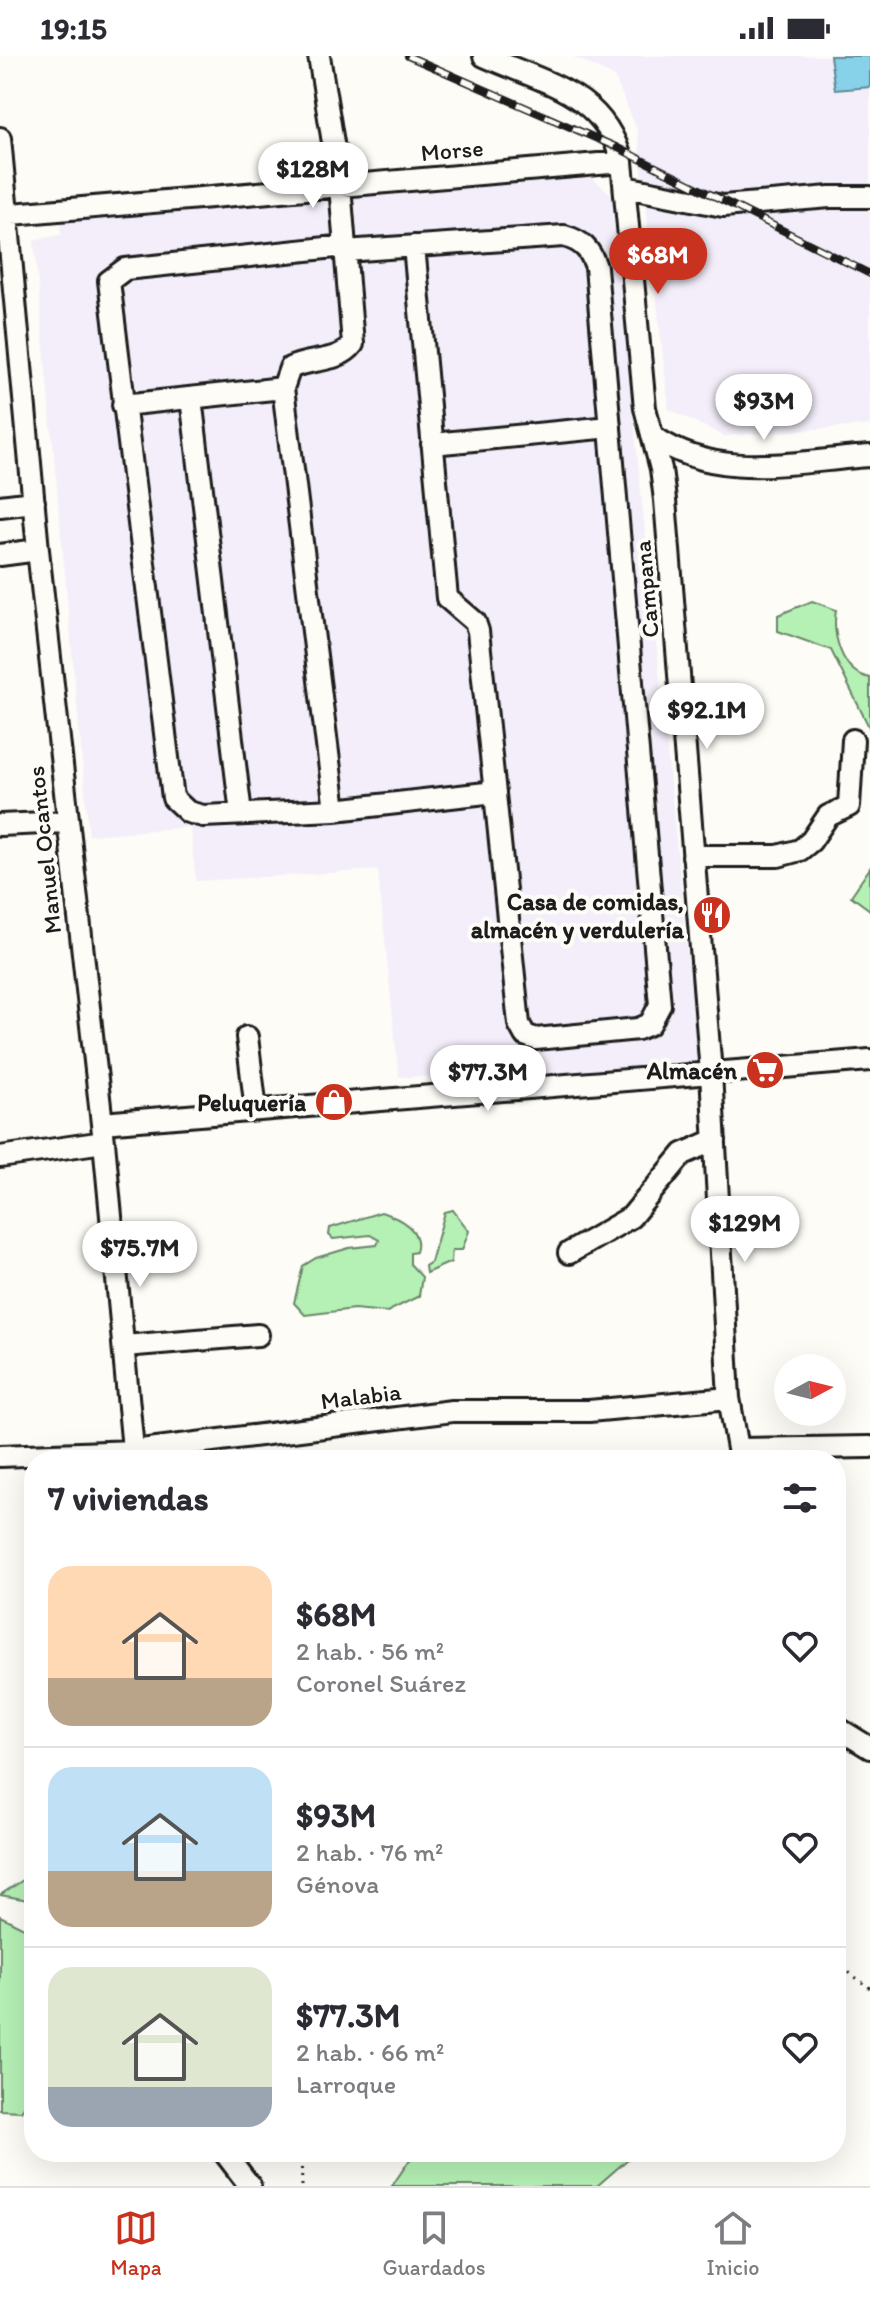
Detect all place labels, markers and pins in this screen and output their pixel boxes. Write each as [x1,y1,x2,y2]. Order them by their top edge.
pin: $128M [257,142,369,210]
pin: $68M [611,228,705,296]
pin: $93M [717,374,811,442]
pin: $92.1M [642,683,772,751]
place label: Casa de comidas, almacén y verdulería [471,887,684,945]
restaurant icon: Casa de comidas, almacén y verdulería [691,894,733,936]
pin: $77.3M [423,1045,553,1113]
supermarket icon: Almacén [744,1049,786,1091]
place label: Almacén [646,1056,737,1085]
shop icon: Peluquería [313,1081,355,1123]
place label: Peluquería [197,1088,306,1118]
pin: $129M [689,1196,801,1264]
pin: $75.7M [75,1221,205,1289]

